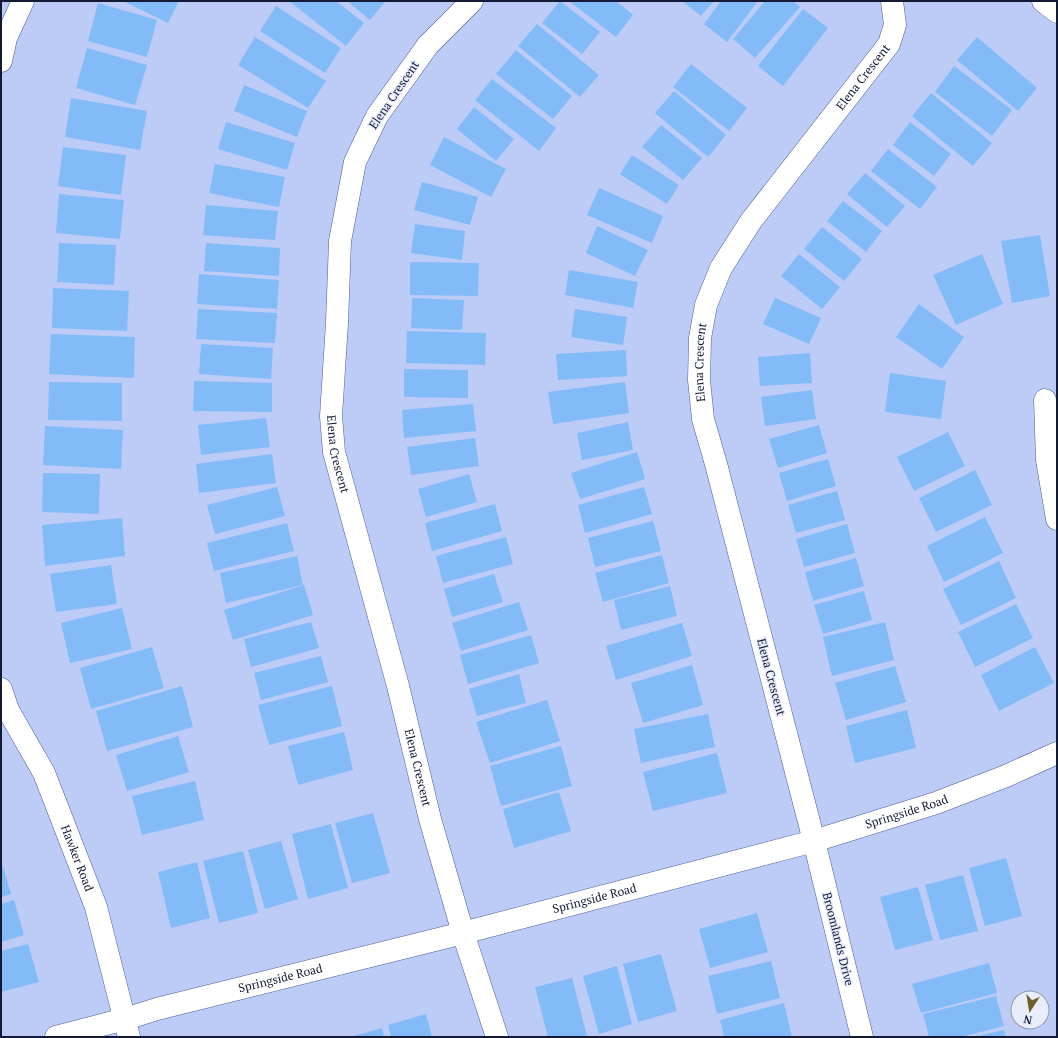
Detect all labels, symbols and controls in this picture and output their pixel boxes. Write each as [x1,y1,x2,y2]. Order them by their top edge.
street label: Elena Crescent [832,40,893,113]
street label: Elena Crescent [365,57,422,132]
street label: Elena Crescent [691,321,710,403]
street label: Elena Crescent [324,414,353,495]
street label: Elena Crescent [754,637,789,718]
street label: Elena Crescent [402,727,435,808]
street label: Springside Road [863,791,950,832]
street label: Hawker Road [58,823,97,894]
street label: Springside Road [551,880,638,916]
street label: Broomlands Drive [820,891,857,987]
street label: Springside Road [237,960,324,996]
north arrow [1010,990,1050,1030]
text: N [1022,1012,1033,1027]

